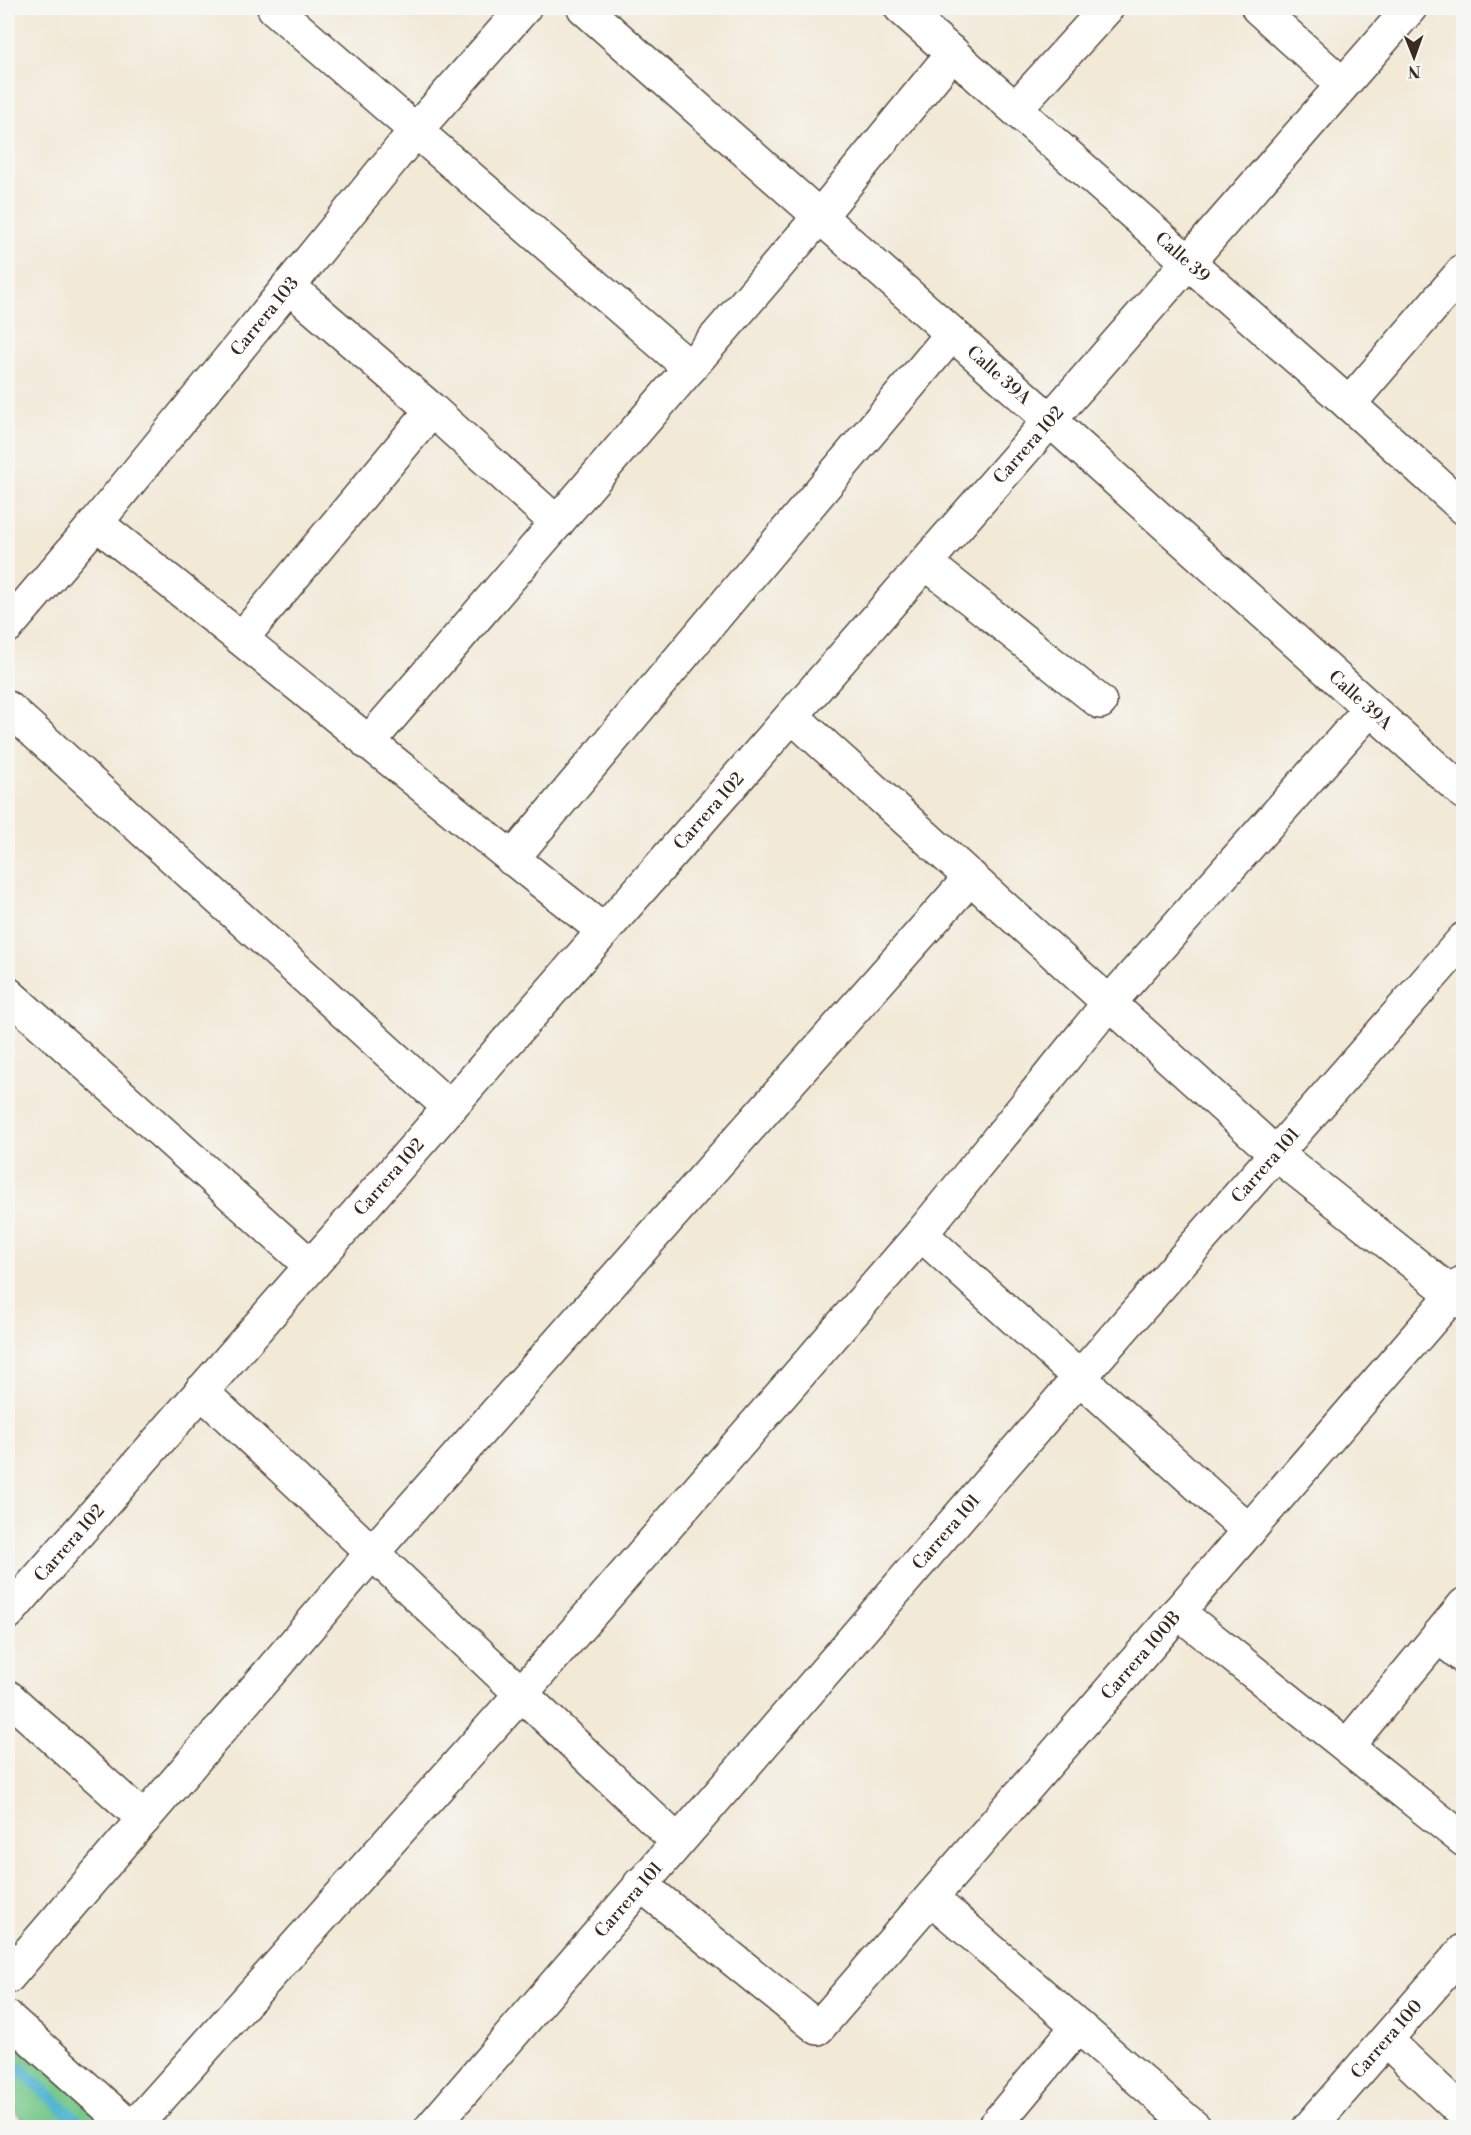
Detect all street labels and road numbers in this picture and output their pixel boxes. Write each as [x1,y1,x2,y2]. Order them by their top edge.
street label: Calle 39 [1150,227,1215,287]
street label: Carrera 103 [225,272,304,361]
street label: Calle 39A [962,341,1036,410]
street label: Carrera 102 [988,401,1069,489]
street label: Calle 39A [1324,665,1398,735]
street label: Carrera 102 [668,767,749,855]
street label: Carrera 101 [1226,1123,1305,1208]
street label: Carrera 102 [349,1133,429,1221]
street label: Carrera 101 [907,1489,986,1575]
street label: Carrera 102 [29,1499,109,1587]
street label: Carrera 100B [1096,1606,1186,1705]
street label: Carrera 101 [589,1857,668,1942]
street label: Carrera 100 [1346,1994,1427,2084]

